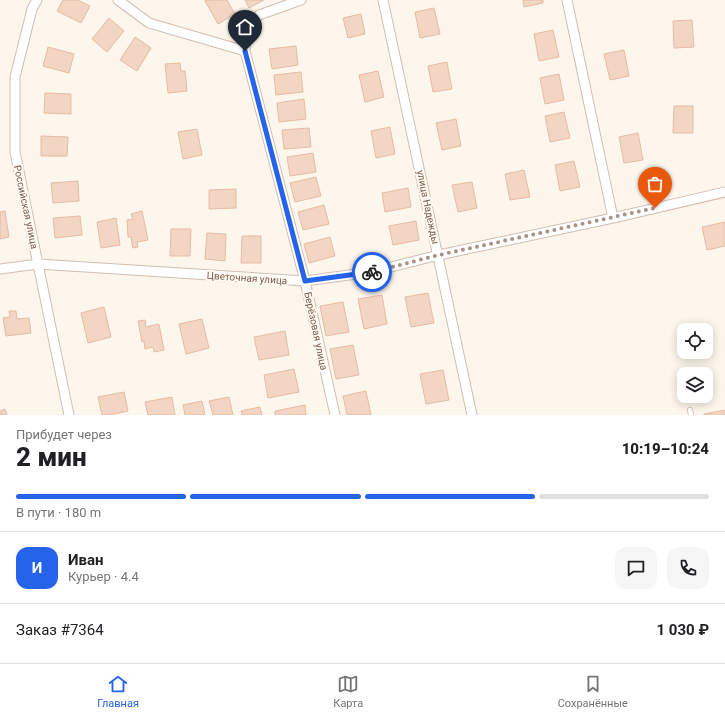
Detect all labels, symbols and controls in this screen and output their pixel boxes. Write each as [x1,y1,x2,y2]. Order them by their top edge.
pin [228,10,262,51]
icon: home [234,16,256,38]
street label: Российская улица [12,164,40,250]
pin [638,167,672,208]
street label: улица Надежды [415,169,441,245]
icon: bag [644,173,666,195]
courier [352,252,392,292]
icon: bike [361,261,383,283]
street label: Цветочная улица [206,270,288,286]
street label: Берёзовая улица [302,291,330,371]
map controls [677,323,713,403]
button: locate [677,323,713,359]
button: layers [677,367,713,403]
text: Прибудет через [16,427,112,442]
text: 10:19–10:24 [622,440,709,458]
text: 2 мин [16,442,87,472]
text: В пути · 180 m [16,505,101,520]
button: chat [615,547,657,589]
button: phone [667,547,709,589]
text: Иван [68,551,104,569]
text: И [32,559,42,577]
text: Курьер · 4.4 [68,569,139,584]
text: Заказ #7364 [16,621,104,639]
text: 1 030 ₽ [657,621,709,639]
tab: Главная [97,673,139,710]
tab: Карта [333,673,363,710]
tab: Сохранённые [558,673,628,710]

